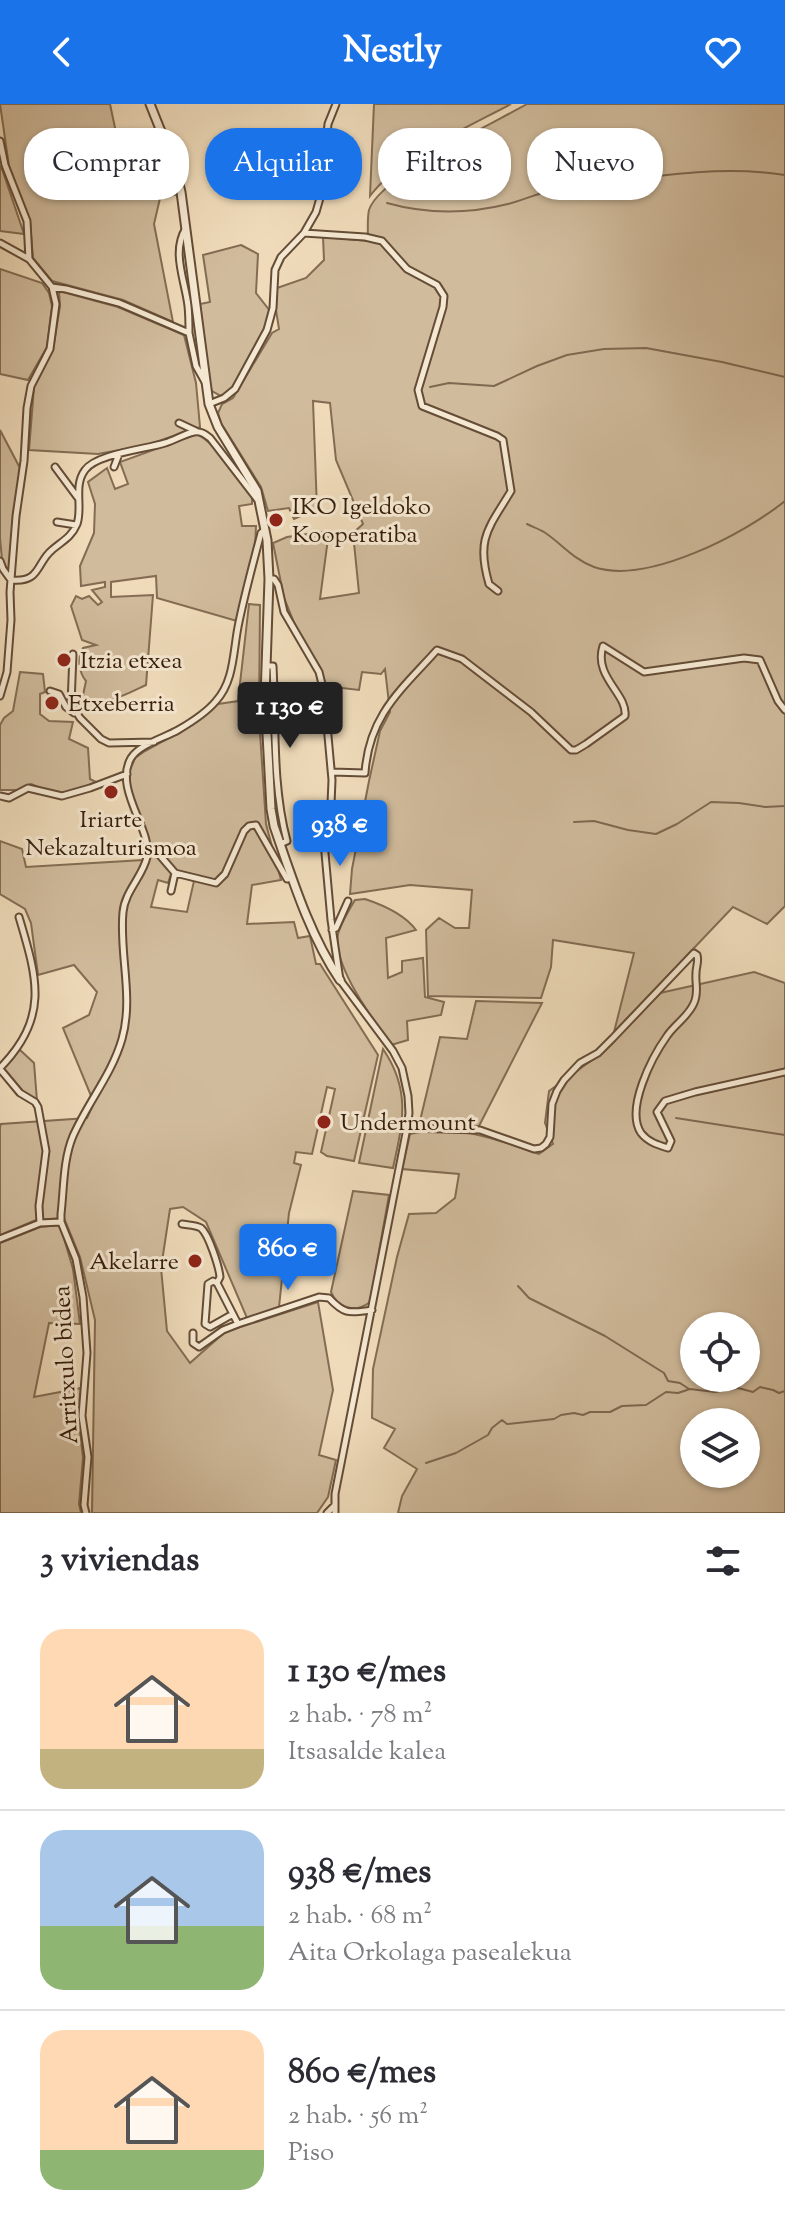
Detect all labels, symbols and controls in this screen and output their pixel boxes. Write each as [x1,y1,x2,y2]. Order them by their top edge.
text: Nestly [343,26,442,78]
icon: back [40,30,84,74]
icon: heart [701,30,745,74]
chip: Comprar [24,128,189,200]
chip: Alquilar [205,128,362,200]
chip: Filtros [378,128,511,200]
chip: Nuevo [527,128,663,200]
place label: IKO Igeldoko Kooperatiba [292,491,431,553]
marker: IKO Igeldoko Kooperatiba [267,511,285,529]
place label: Itzia etxea [80,645,183,679]
marker: Itzia etxea [55,651,73,669]
pin: 1 130 € [216,682,364,750]
place label: Etxeberria [68,688,175,722]
text: 1 130 € [256,689,324,726]
marker: Etxeberria [43,694,61,712]
marker: Iriarte Nekazalturismoa [102,783,120,801]
pin: 938 € [284,800,396,868]
place label: Iriarte Nekazalturismoa [25,804,197,866]
text: 938 € [311,807,369,844]
place label: Undermount [340,1107,476,1141]
marker: Undermount [315,1113,333,1131]
pin: 860 € [232,1224,344,1292]
text: 860 € [257,1231,319,1268]
place label: Akelarre [89,1246,179,1280]
marker: Akelarre [186,1252,204,1270]
street label: Arritxulo bidea [46,1285,88,1445]
map controls [680,1312,760,1488]
button: locate [680,1312,760,1392]
button: layers [680,1408,760,1488]
text: 3 viviendas [40,1537,199,1586]
icon: filters [701,1539,745,1583]
text: 1 130 €/mes [288,1648,446,1697]
icon: home [104,1661,200,1757]
text: 2 hab. · 78 m² [288,1697,432,1734]
text: Itsasalde kalea [288,1734,446,1771]
text: 938 €/mes [288,1849,431,1898]
icon: home [104,1862,200,1958]
text: 2 hab. · 68 m² [288,1898,432,1935]
text: Aita Orkolaga pasealekua [288,1935,572,1972]
text: 860 €/mes [288,2049,436,2098]
icon: home [104,2062,200,2158]
text: 2 hab. · 56 m² [288,2098,428,2135]
text: Piso [288,2135,334,2172]

